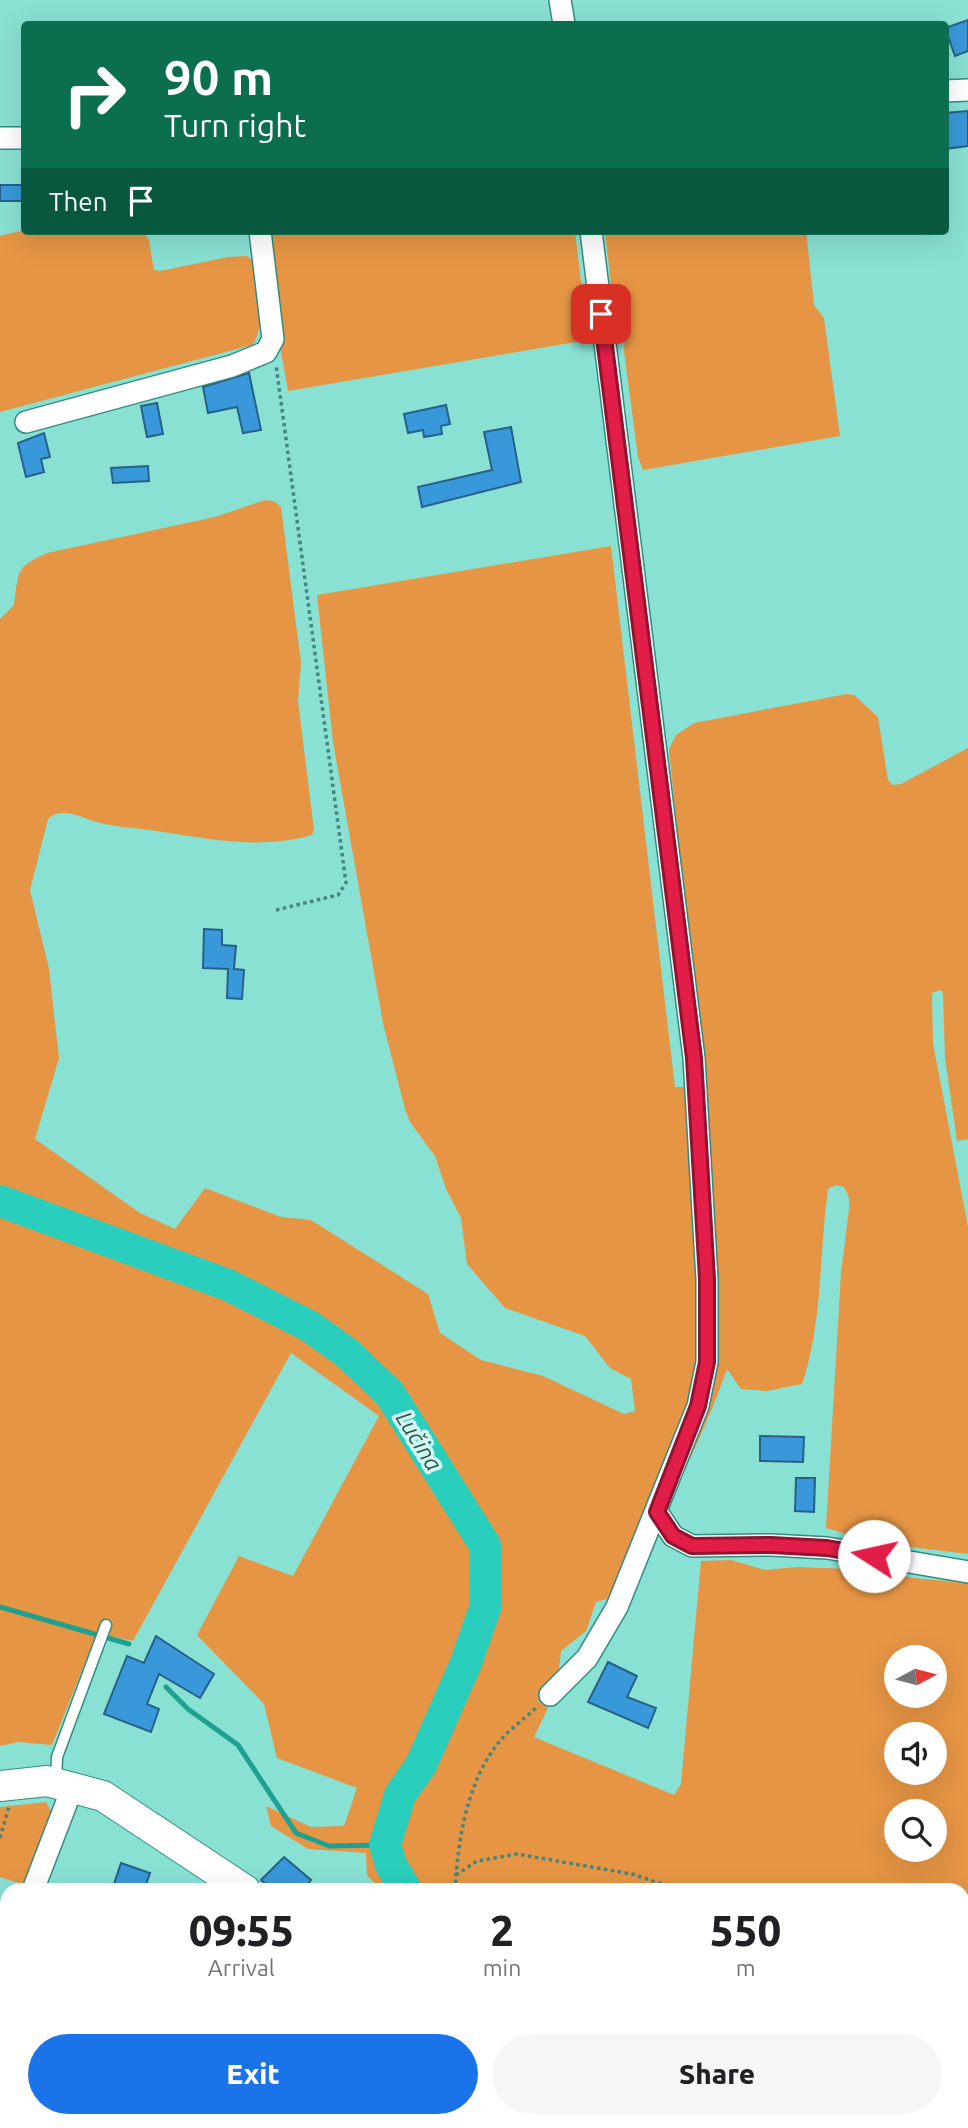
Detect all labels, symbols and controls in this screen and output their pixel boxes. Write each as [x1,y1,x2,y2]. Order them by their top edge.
icon: right [49,49,140,140]
text: 90 m [164,49,273,104]
text: Turn right [164,107,306,143]
icon: arrive [122,182,160,220]
text: Then [49,187,108,216]
pin [571,284,631,344]
icon: arrive [582,295,620,333]
water label: Lučina [392,1407,447,1475]
position arrow [837,1519,911,1593]
north arrow [884,1645,947,1708]
map controls [884,1645,947,1862]
button: sound [884,1722,947,1785]
button: search [884,1799,947,1862]
text: 09:55 [189,1907,294,1954]
text: 2 [490,1907,514,1954]
text: 550 [710,1907,781,1954]
text: Arrival [208,1955,275,1980]
text: min [483,1955,521,1980]
text: m [736,1955,756,1980]
button: Exit [28,2034,478,2114]
button: Share [492,2034,942,2114]

